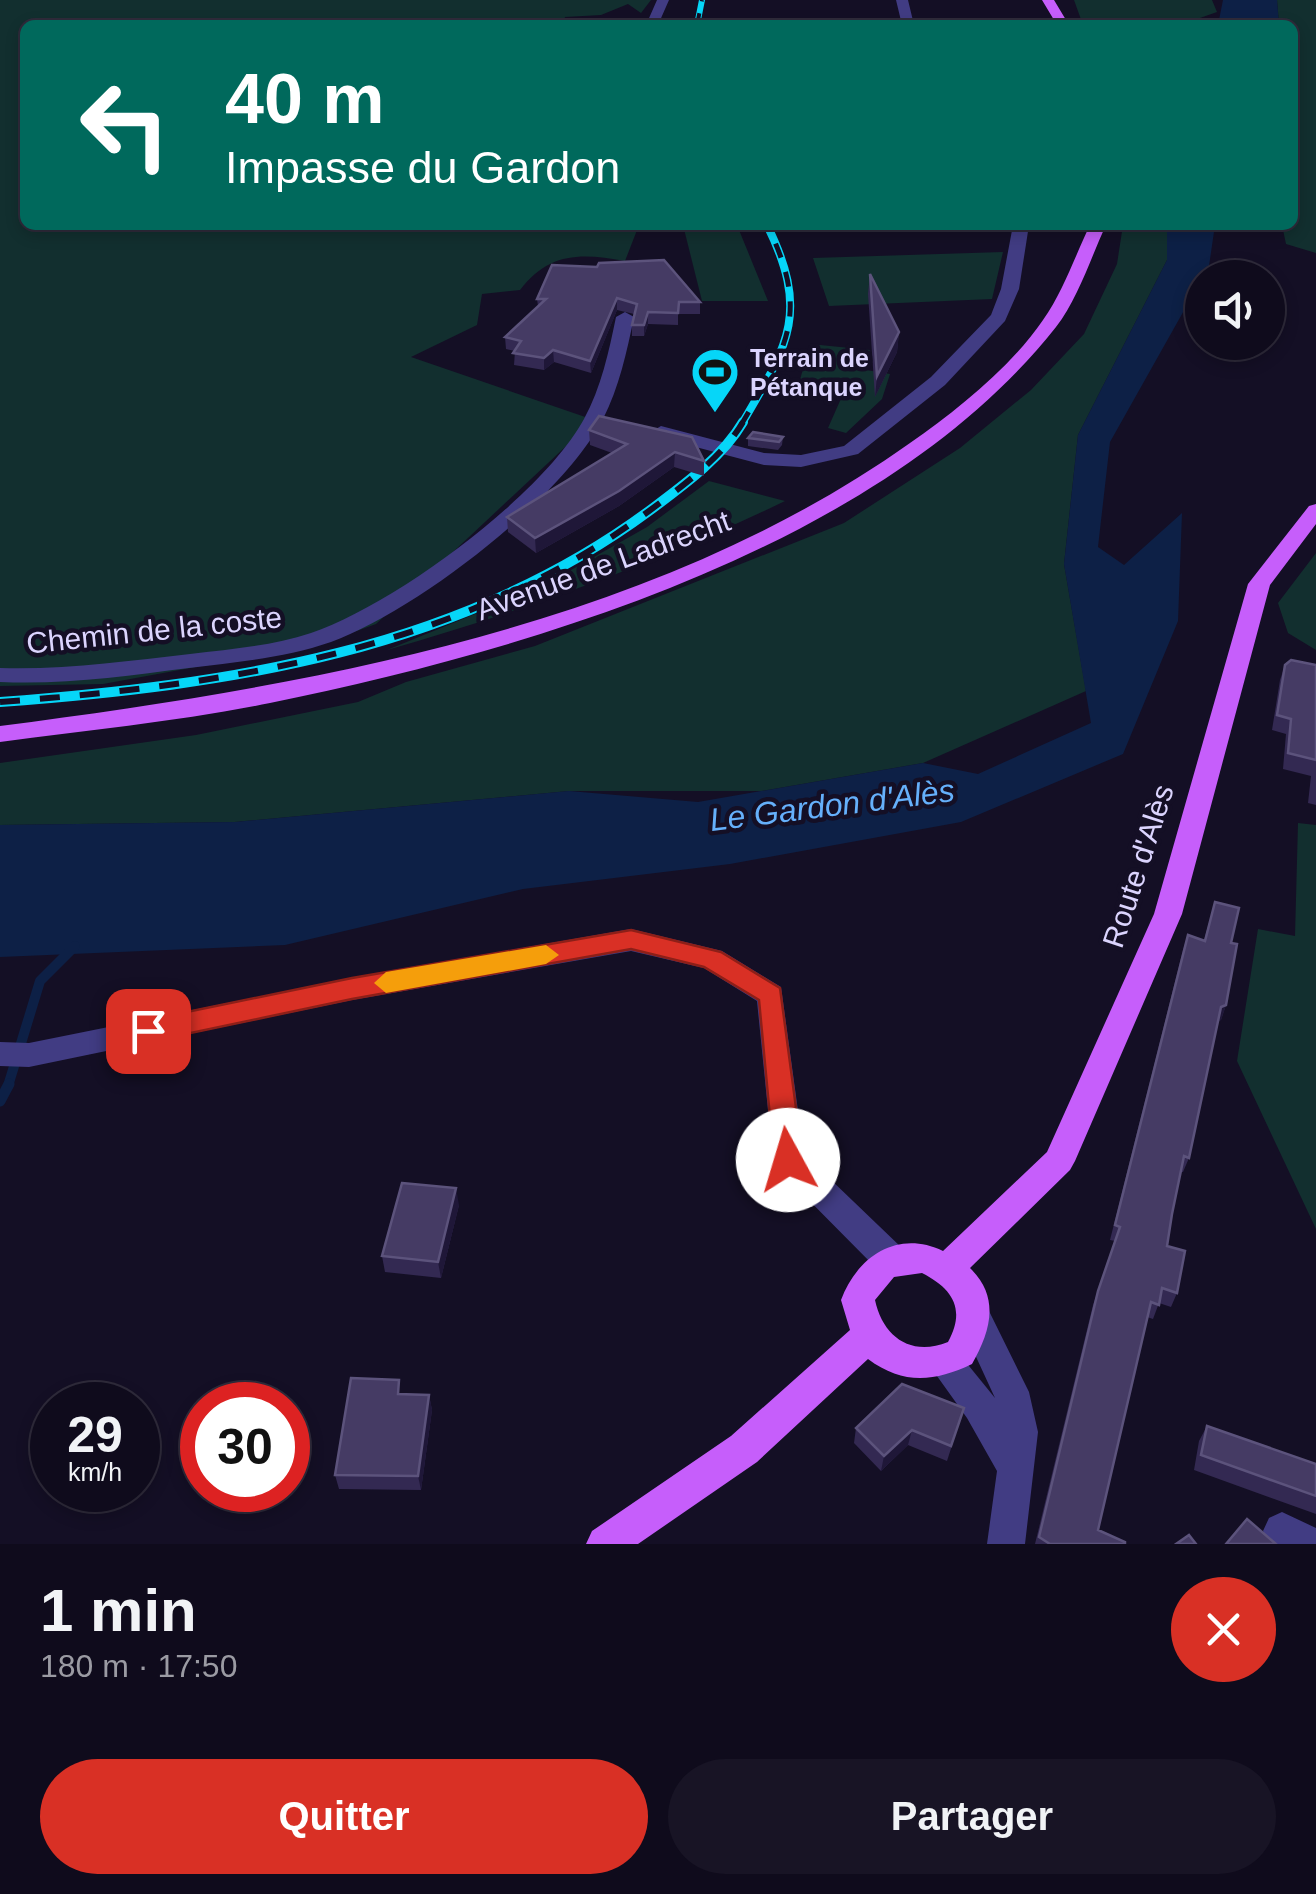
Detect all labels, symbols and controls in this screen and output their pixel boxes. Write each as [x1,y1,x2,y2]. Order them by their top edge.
icon: left [60,60,190,190]
text: 40 m [225,60,385,138]
text: Impasse du Gardon [225,142,620,193]
map controls [1185,260,1285,360]
button: sound [1185,260,1285,360]
place label: Terrain de Pétanque [750,344,869,401]
sports icon: Terrain de Pétanque [689,346,741,414]
street label: Avenue de Ladrecht [471,503,735,626]
street label: Chemin de la coste [25,600,283,660]
water label: Le Gardon d'Alès [708,772,956,838]
street label: Route d'Alès [1096,780,1180,952]
pin [106,989,191,1074]
icon: arrive [121,1004,176,1059]
position arrow [736,1108,840,1212]
speed limit sign: 30 [180,1382,310,1512]
text: 29 [67,1407,123,1463]
text: km/h [68,1458,122,1486]
text: 1 min [40,1577,197,1644]
button: close [1171,1577,1276,1682]
text: 180 m · 17:50 [40,1648,237,1684]
button: Quitter [40,1759,648,1874]
button: Partager [668,1759,1276,1874]

